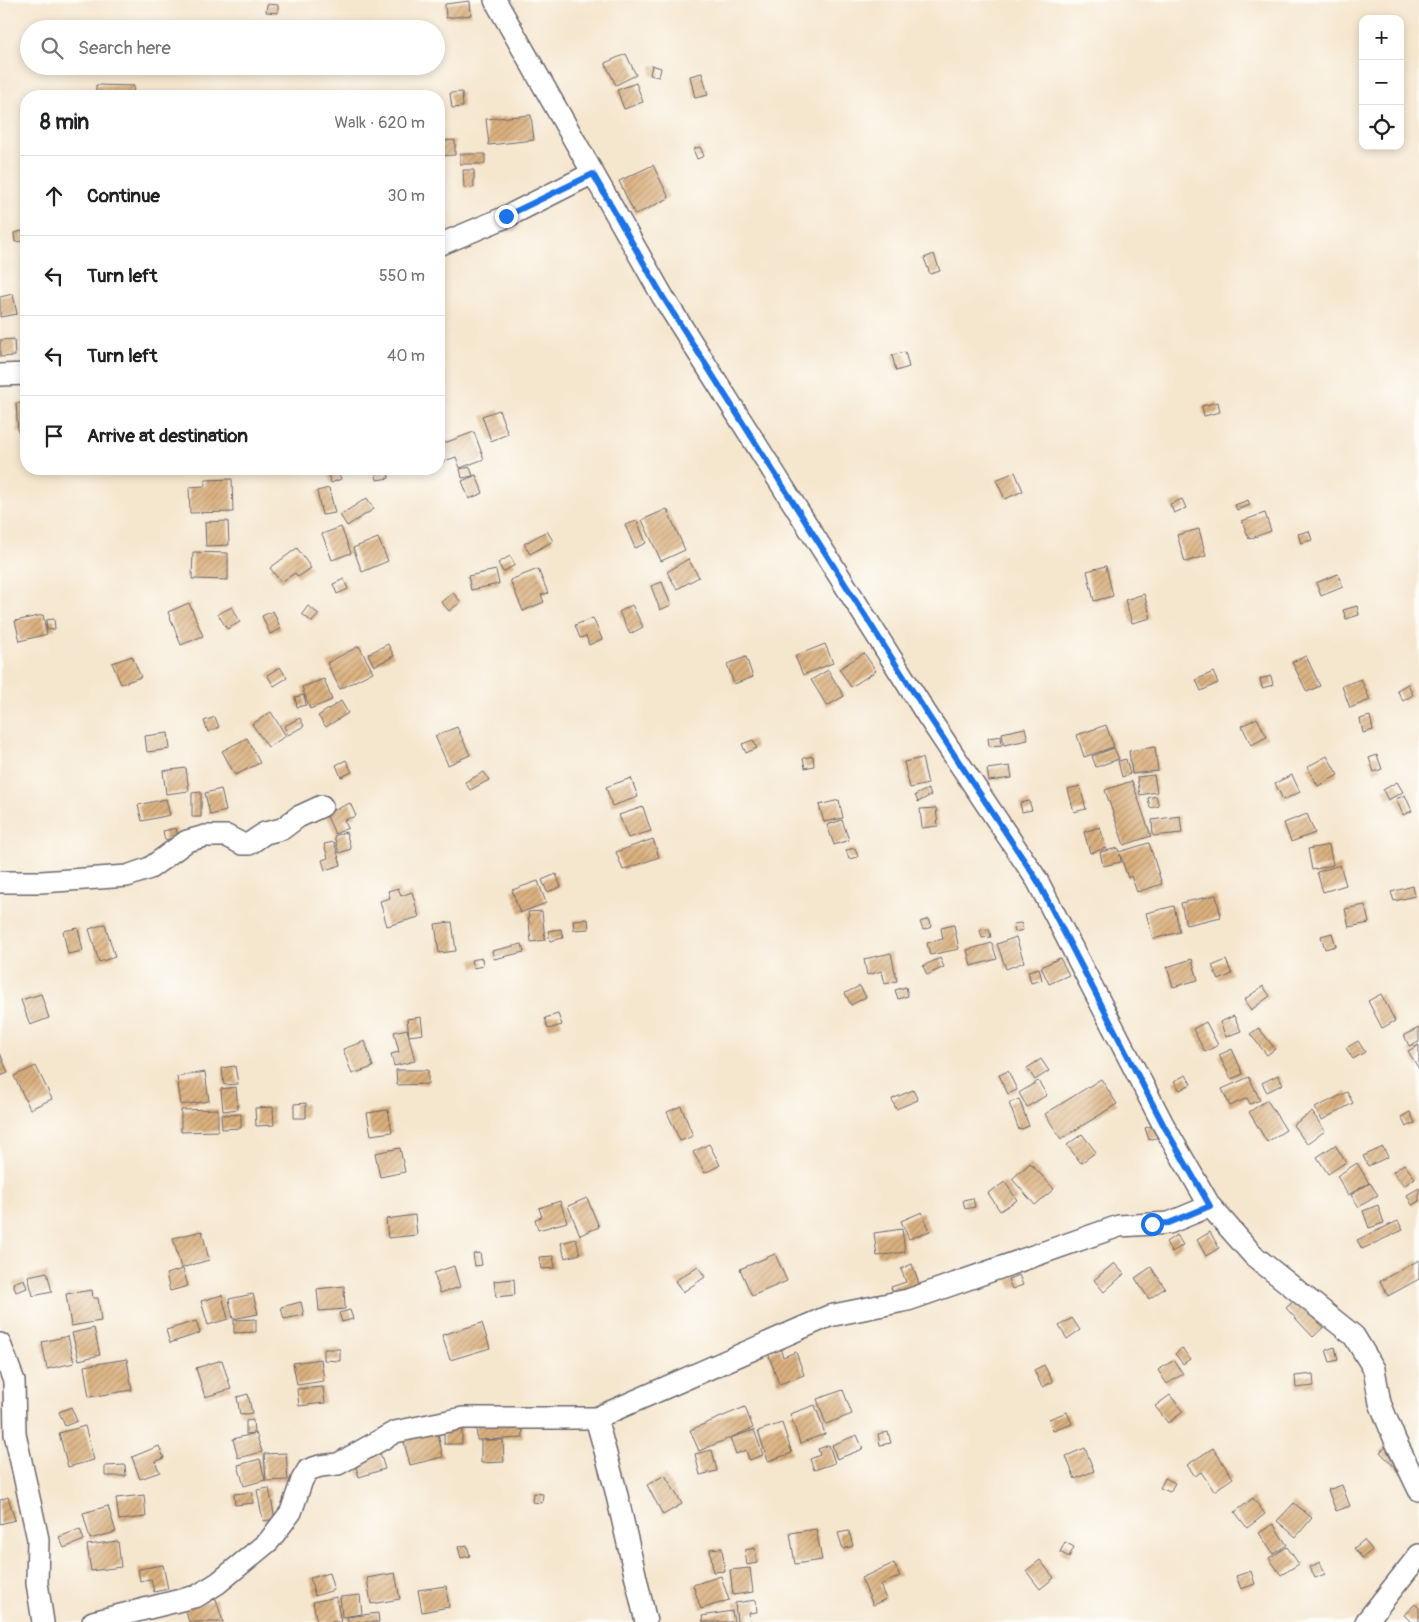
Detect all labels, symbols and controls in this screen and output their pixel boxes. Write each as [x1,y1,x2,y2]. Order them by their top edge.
map controls [1359,15,1404,150]
button: + [1359,15,1404,60]
search box [20,20,445,75]
icon: search [38,34,66,62]
text: Search here [78,36,171,60]
button: − [1359,60,1404,105]
button: locate [1359,105,1404,150]
text: 8 min [40,109,89,136]
text: Walk · 620 m [334,113,425,133]
icon: ahead [40,182,68,210]
text: Continue [87,184,160,208]
text: 30 m [387,186,425,206]
route end [495,205,518,228]
icon: left [40,262,68,290]
text: Turn left [87,264,157,288]
text: 550 m [379,266,425,286]
icon: left [40,342,68,370]
text: Turn left [87,344,157,368]
text: 40 m [387,346,425,366]
icon: arrive [40,422,68,450]
text: Arrive at destination [87,424,248,448]
route start [1141,1213,1164,1236]

